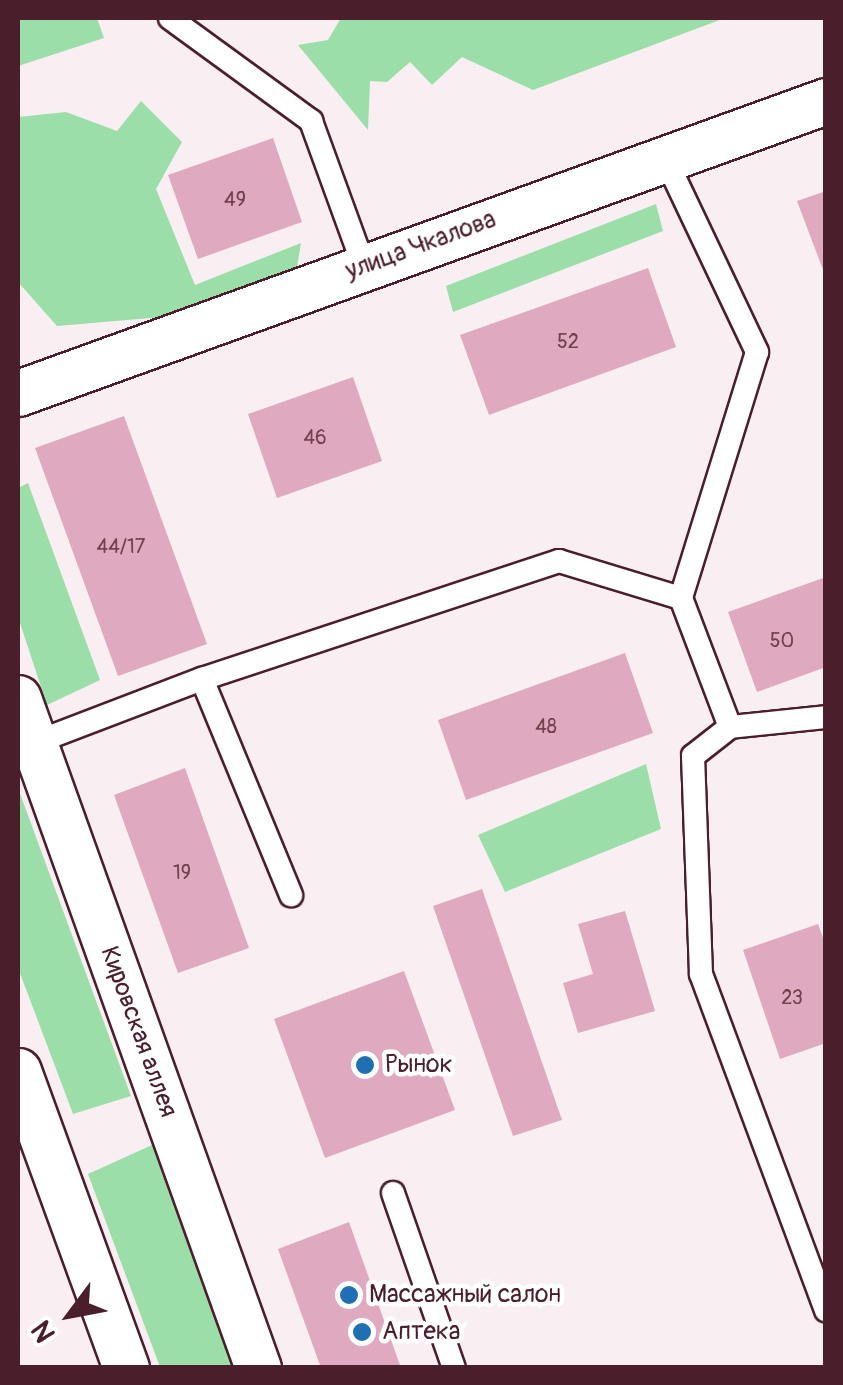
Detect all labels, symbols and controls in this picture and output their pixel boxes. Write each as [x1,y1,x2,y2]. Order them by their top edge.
house number: 49 [224,187,246,211]
street label: улица Чкалова [342,205,500,287]
house number: 52 [557,329,579,353]
house number: 46 [303,425,327,449]
house number: 44/17 [97,534,145,558]
house number: 50 [770,628,794,652]
house number: 48 [535,714,557,738]
house number: 19 [173,860,191,884]
street label: Кировская аллея [93,943,183,1121]
house number: 23 [781,985,803,1009]
place label: Рынок [385,1050,452,1080]
marker: Рынок [354,1054,376,1076]
north arrow [20,1265,120,1365]
place label: Массажный салон [369,1280,561,1310]
marker: Массажный салон [338,1284,360,1306]
text: N [24,1314,64,1348]
place label: Аптека [382,1317,460,1347]
marker: Аптека [351,1321,373,1343]

